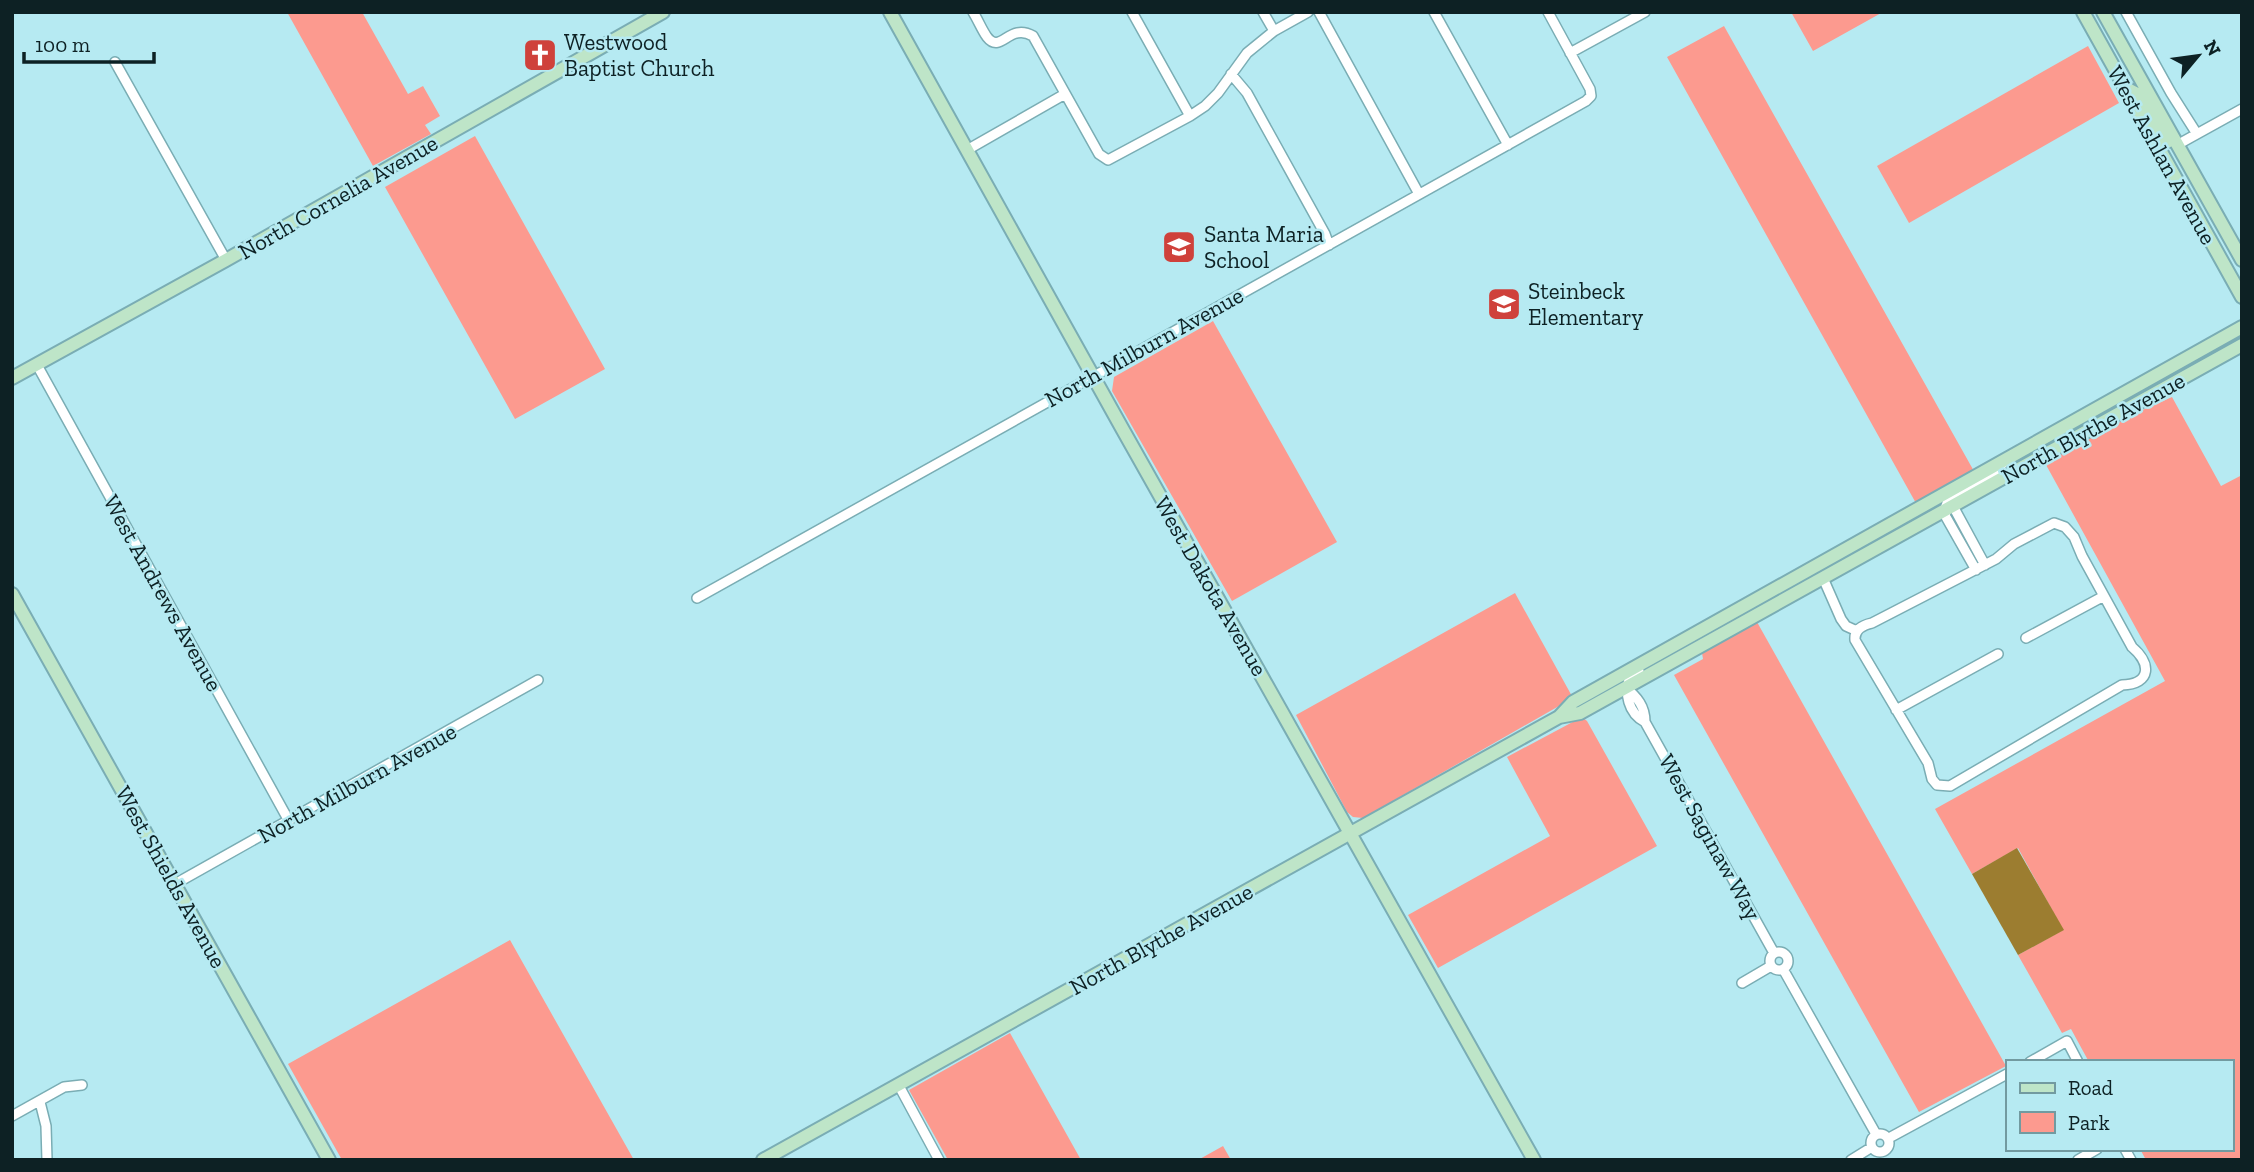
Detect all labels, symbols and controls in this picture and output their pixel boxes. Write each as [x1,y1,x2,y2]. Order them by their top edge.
scale bar [24,21,154,65]
north arrow [2163,21,2233,91]
place label: Westwood Baptist Church [564,28,714,82]
text: 100 m [35,32,90,57]
church icon: Westwood Baptist Church [521,36,559,74]
text: N [2199,36,2226,60]
street label: West Ashlan Avenue [2101,61,2223,249]
street label: North Cornelia Avenue [233,128,443,266]
place label: Santa Maria School [1204,220,1324,274]
school or university icon: Santa Maria School [1160,228,1198,266]
place label: Steinbeck Elementary [1528,277,1644,331]
street label: North Milburn Avenue [1040,281,1248,413]
school or university icon: Steinbeck Elementary [1485,285,1523,323]
street label: North Blythe Avenue [1996,366,2190,490]
street label: West Andrews Avenue [97,490,229,696]
street label: West Dakota Avenue [1148,491,1274,681]
street label: North Milburn Avenue [253,717,461,849]
street label: West Saginaw Way [1653,749,1767,925]
street label: West Shields Avenue [109,781,233,973]
street label: North Blythe Avenue [1064,877,1258,1001]
legend [2006,1060,2233,1151]
text: Road [2068,1075,2114,1100]
text: Park [2068,1110,2110,1135]

